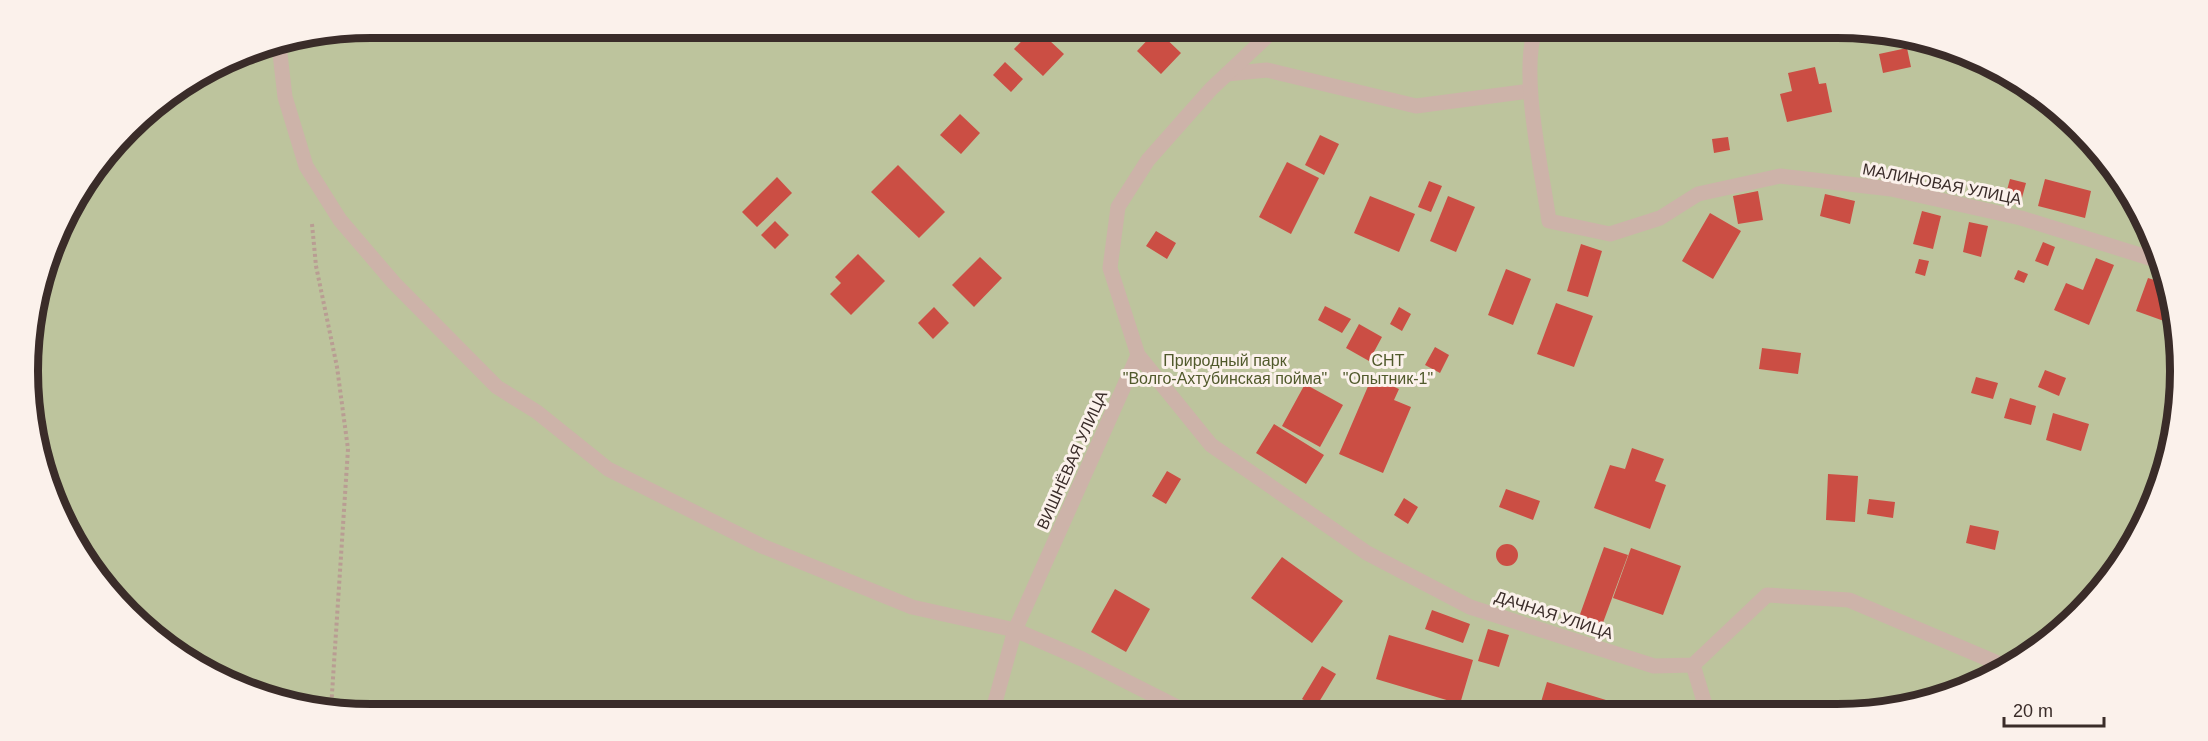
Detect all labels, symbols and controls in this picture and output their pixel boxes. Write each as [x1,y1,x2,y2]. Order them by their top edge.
street label: МАЛИНОВАЯ УЛИЦА [1861,160,2023,208]
park label: Природный парк "Волго-Ахтубинская пойма" [1123,352,1327,387]
park label: СНТ "Опытник-1" [1343,352,1433,387]
street label: ВИШНЁВАЯ УЛИЦА [1034,388,1110,532]
street label: ДАЧНАЯ УЛИЦА [1493,588,1616,642]
scale bar [2004,690,2104,728]
text: 20 m [2013,701,2053,721]

